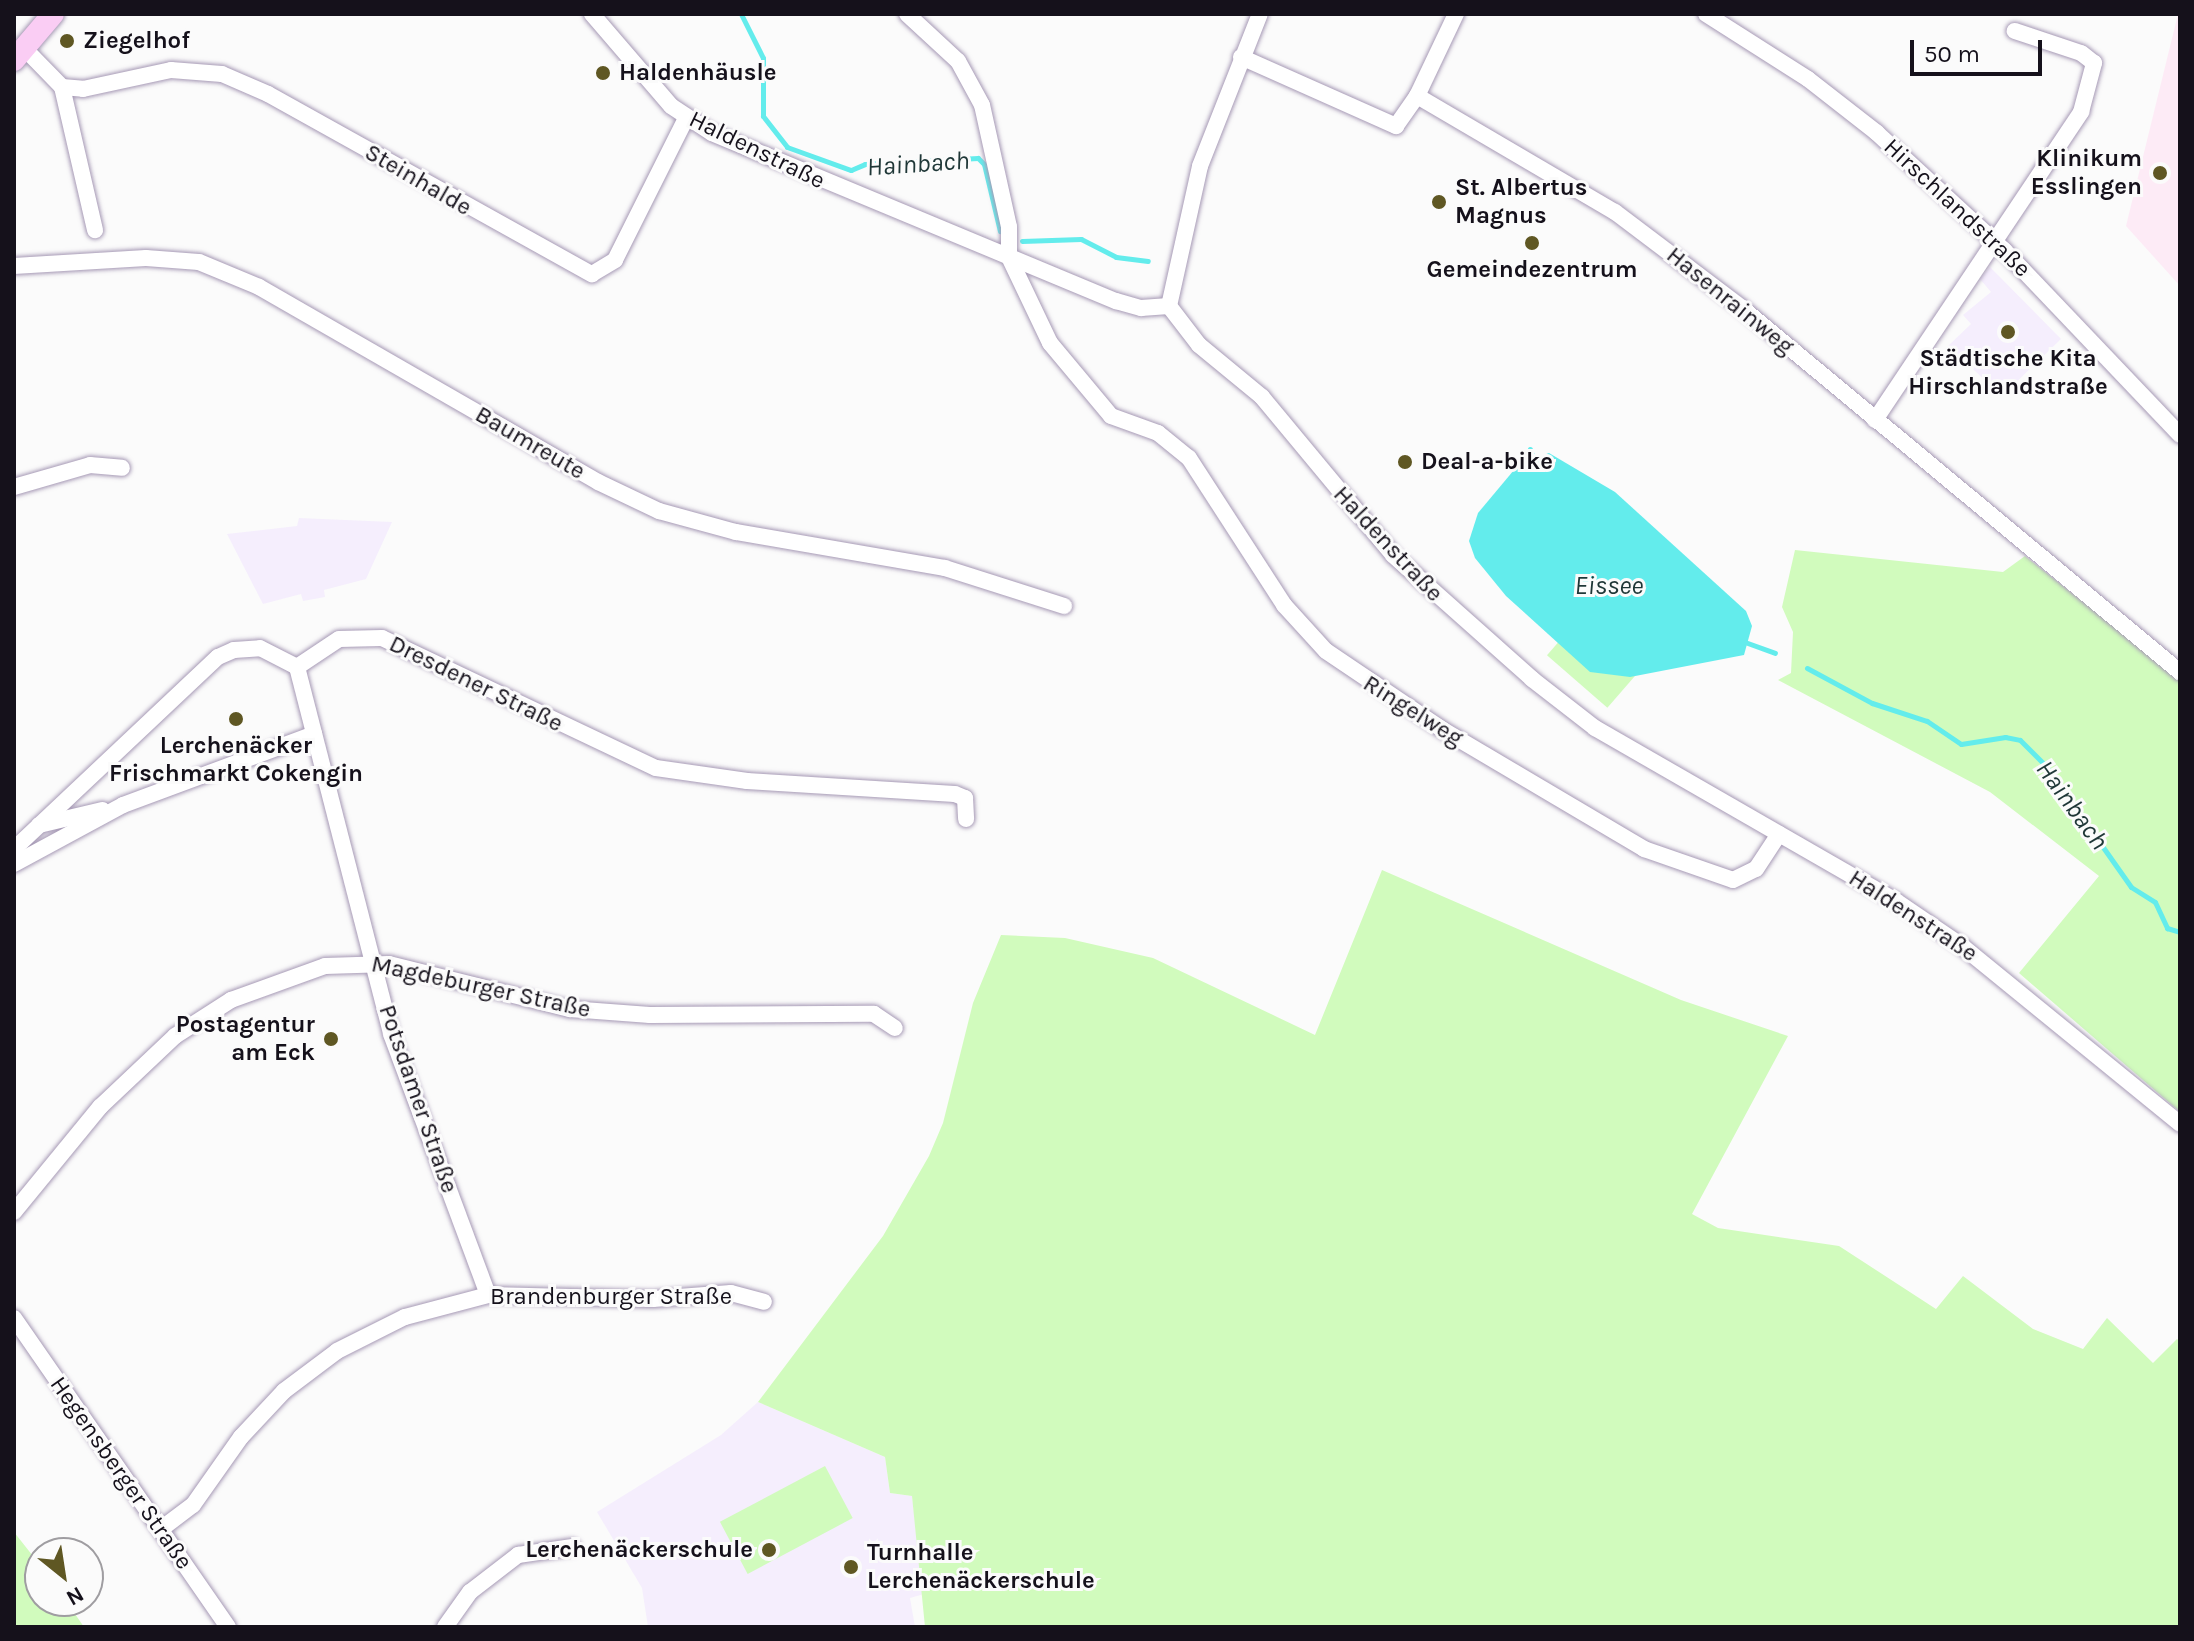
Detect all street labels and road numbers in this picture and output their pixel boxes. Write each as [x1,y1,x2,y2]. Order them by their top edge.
street label: Haldenstraße [684,105,830,195]
street label: Hirschlandstraße [1877,132,2037,284]
street label: Steinhalde [360,138,476,222]
street label: Hasenrainweg [1661,241,1799,361]
street label: Baumreute [470,400,590,486]
street label: Haldenstraße [1327,480,1449,608]
street label: Dresdener Straße [384,629,568,739]
street label: Ringelweg [1358,669,1468,753]
street label: Haldenstraße [1843,864,1983,968]
street label: Magdeburger Straße [369,950,593,1024]
street label: Potsdamer Straße [372,1001,464,1197]
street label: Brandenburger Straße [490,1283,732,1311]
street label: Hegensberger Straße [44,1371,198,1575]

